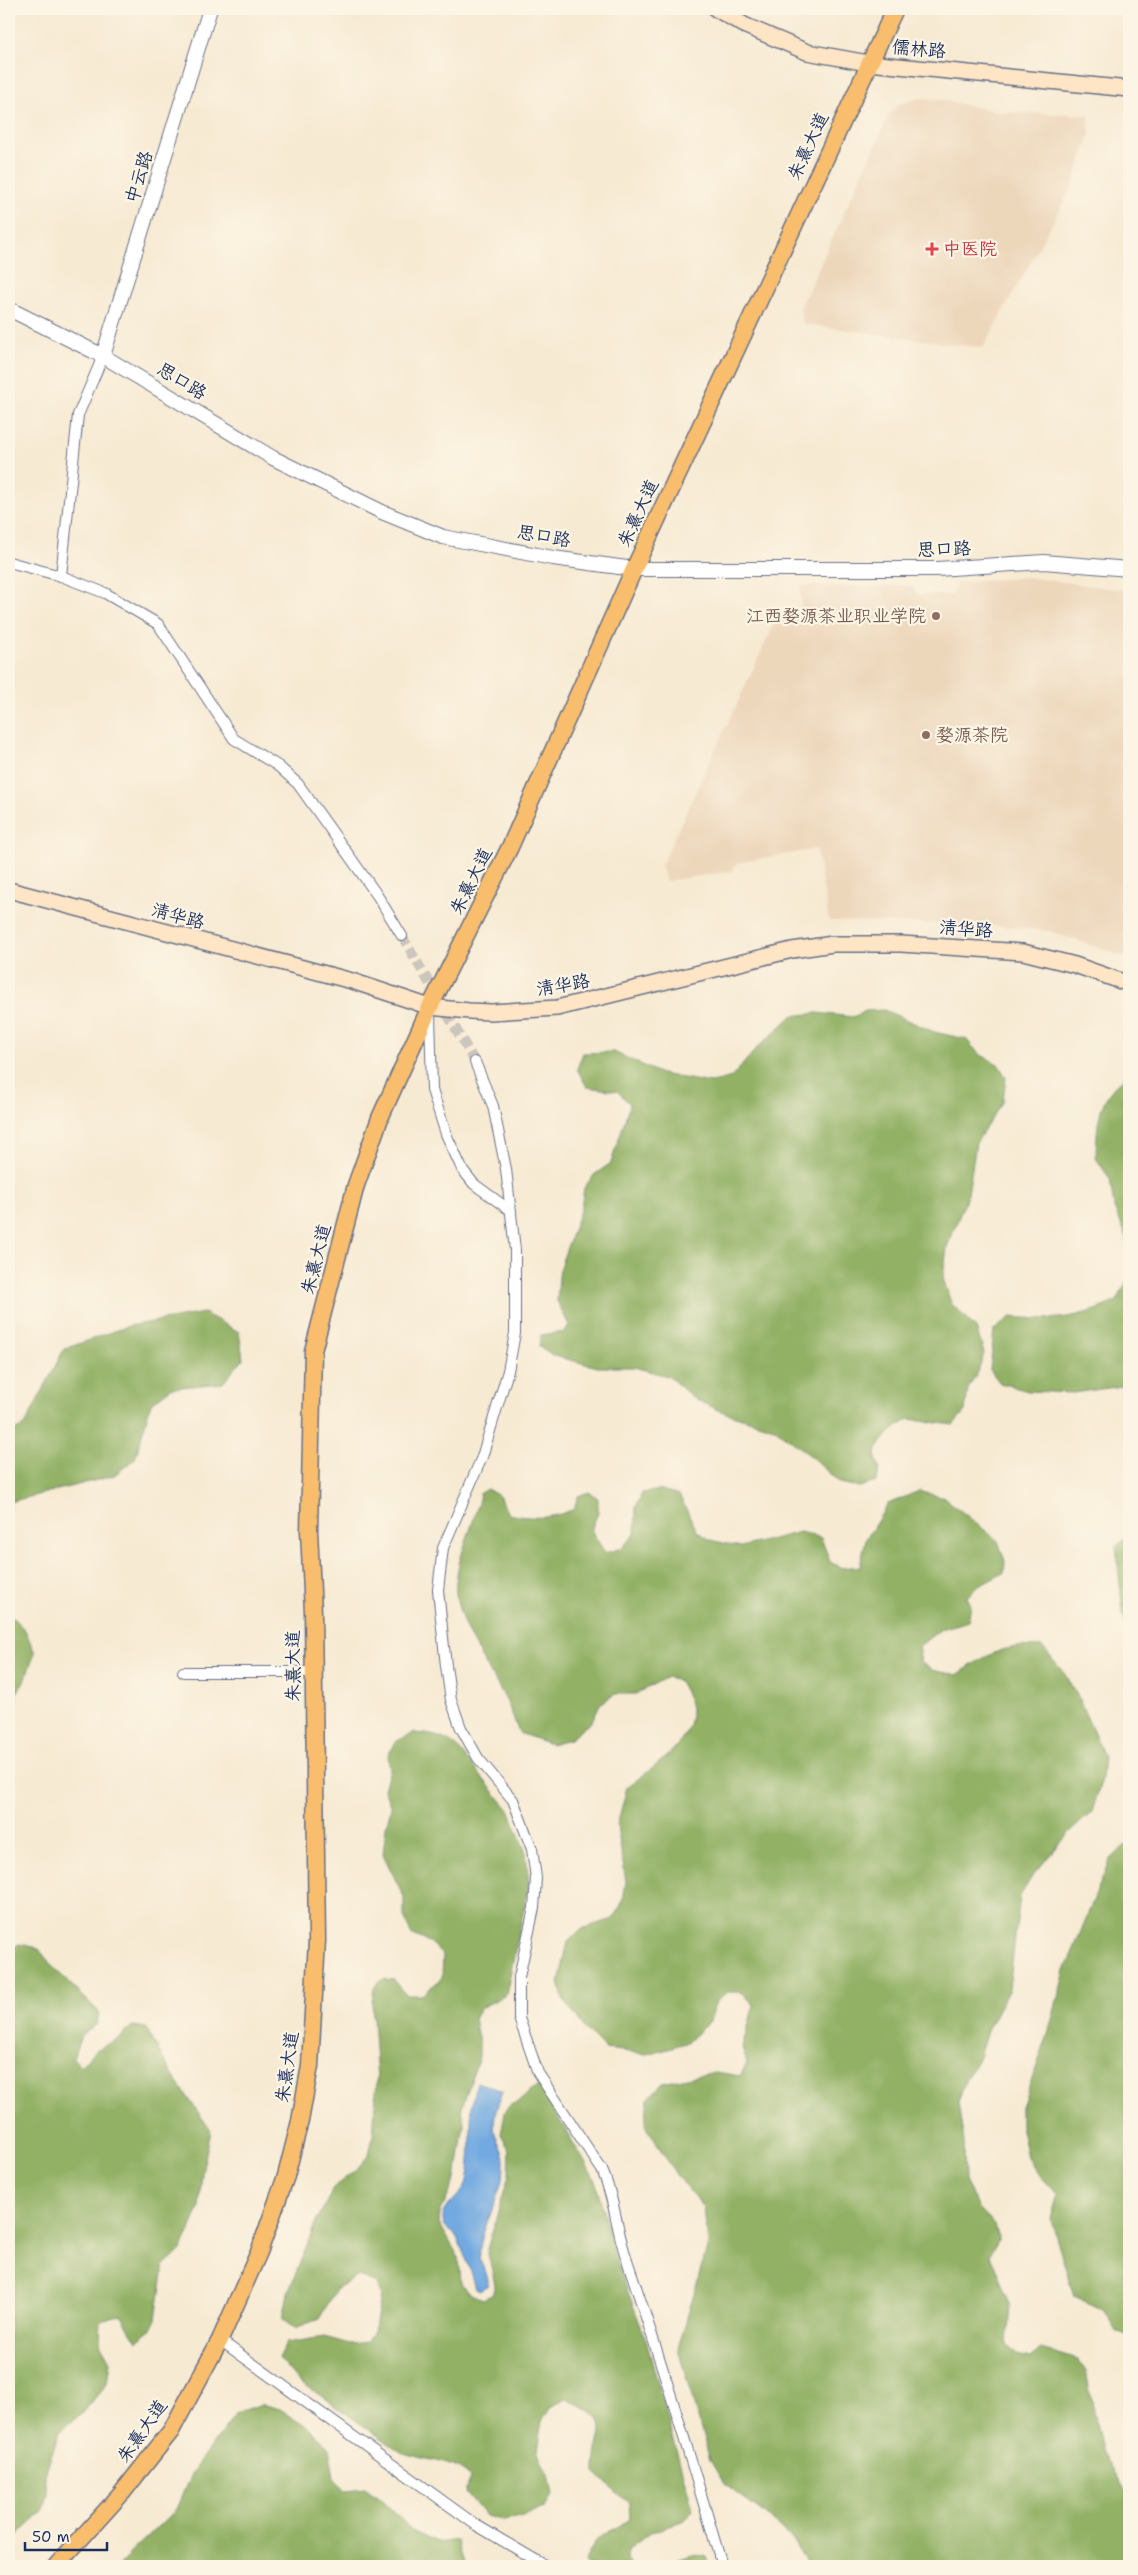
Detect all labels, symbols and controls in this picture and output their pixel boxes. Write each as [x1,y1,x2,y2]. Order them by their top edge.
street label: 儒林路 [891,35,947,63]
street label: 朱熹大道 [782,108,834,184]
street label: 中云路 [120,148,158,206]
place label: 中医院 [943,237,997,261]
marker: 中医院 [925,242,939,256]
street label: 思口路 [153,357,211,405]
street label: 朱熹大道 [612,475,664,551]
street label: 思口路 [515,519,573,553]
street label: 思口路 [917,536,971,562]
place label: 江西婺源茶业职业学院 [746,604,926,628]
marker: 江西婺源茶业职业学院 [930,610,942,622]
place label: 婺源茶院 [936,723,1008,747]
marker: 婺源茶院 [920,729,932,741]
street label: 朱熹大道 [444,843,498,919]
street label: 清华路 [149,897,207,935]
street label: 清华路 [938,915,994,943]
street label: 清华路 [534,968,592,1002]
street label: 朱熹大道 [296,1221,336,1297]
street label: 朱熹大道 [281,1630,305,1702]
street label: 朱熹大道 [270,2030,304,2104]
street label: 朱熹大道 [112,2395,172,2467]
scale bar [25,2520,108,2552]
text: 50 m [32,2527,70,2547]

